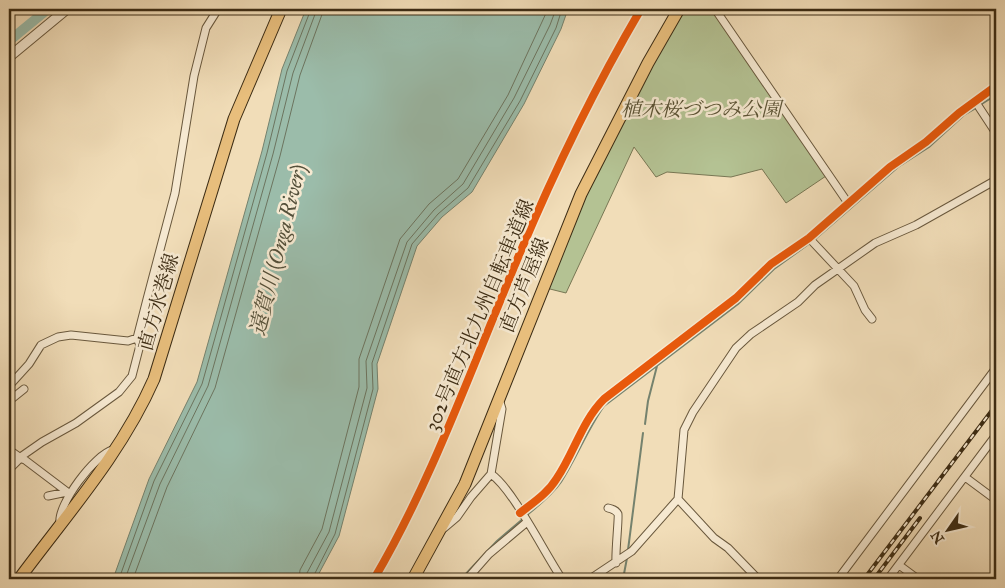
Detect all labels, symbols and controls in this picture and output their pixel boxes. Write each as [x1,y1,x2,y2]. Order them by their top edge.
park label: 植木桜づつみ公園 [621,97,784,121]
water label: 遠賀川 (Onga River) [244,162,312,338]
street label: 302号直方北九州自転車道線 [419,195,539,435]
street label: 直方芦屋線 [494,234,554,336]
street label: 直方水巻線 [133,251,183,353]
north arrow [922,506,972,556]
text: N [927,527,948,547]

